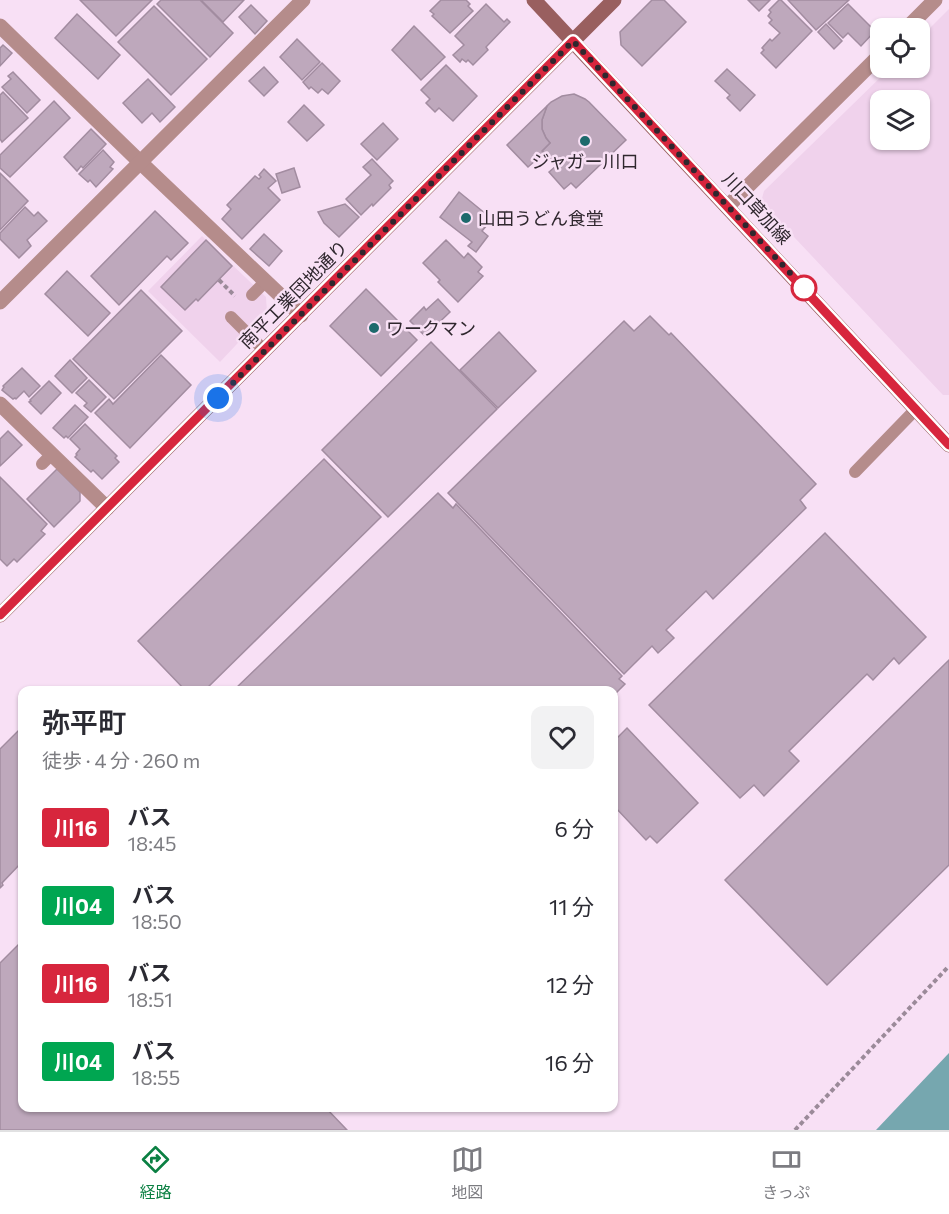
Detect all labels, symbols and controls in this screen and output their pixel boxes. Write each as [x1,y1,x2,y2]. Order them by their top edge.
map controls [870,18,930,150]
button: locate [870,18,930,78]
button: layers [870,90,930,150]
marker: ジャガー川口 [578,134,592,148]
place label: ジャガー川口 [531,150,639,172]
street label: 川口草加線 [718,168,796,248]
place label: 山田うどん食堂 [478,207,604,229]
marker: 山田うどん食堂 [459,211,473,225]
street label: 南平工業団地通り [234,235,352,353]
unlabelled marker [791,275,817,301]
place label: ワークマン [386,317,476,339]
marker: ワークマン [367,321,381,335]
your location [203,383,233,413]
text: 弥平町 [42,705,126,739]
button: heart [531,706,594,769]
text: 徒歩 · 4 分 · 260 m [42,748,200,772]
text: バス [127,803,171,830]
text: 川16 [54,815,97,840]
text: 6 分 [554,815,594,842]
text: 18:45 [127,831,176,855]
text: バス [132,881,176,908]
text: 川04 [54,893,102,918]
text: 11 分 [549,893,594,920]
text: 18:50 [132,909,182,933]
text: バス [127,959,171,986]
text: 川16 [54,971,97,996]
text: 12 分 [546,971,594,998]
text: 18:51 [127,987,173,1011]
text: バス [132,1037,176,1064]
text: 川04 [54,1049,102,1074]
text: 16 分 [545,1049,594,1076]
text: 18:55 [132,1065,180,1089]
tab: 経路 [139,1143,172,1203]
tab: 地図 [451,1143,484,1203]
tab: きっぷ [762,1143,810,1203]

